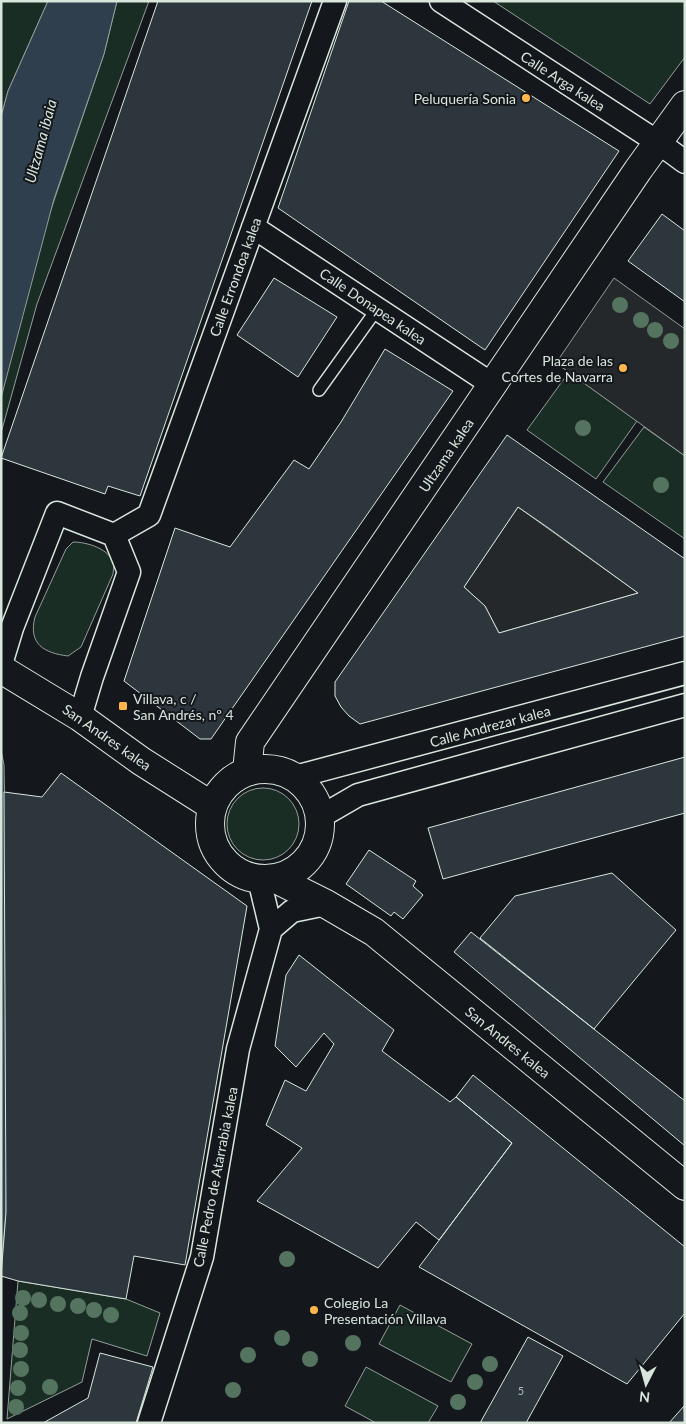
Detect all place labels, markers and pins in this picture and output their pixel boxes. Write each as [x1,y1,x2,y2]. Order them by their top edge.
place label: Peluquería Sonia [414,90,516,107]
marker: Peluquería Sonia [520,92,532,104]
place label: Plaza de las Cortes de Navarra [502,352,613,385]
marker: Plaza de las Cortes de Navarra [617,362,629,374]
place label: Villava, c / San Andrés, nº 4 [133,690,234,723]
marker: Villava, c / San Andrés, nº 4 [117,700,129,712]
place label: Colegio La Presentación Villava [324,1294,447,1327]
marker: Colegio La Presentación Villava [308,1304,320,1316]

